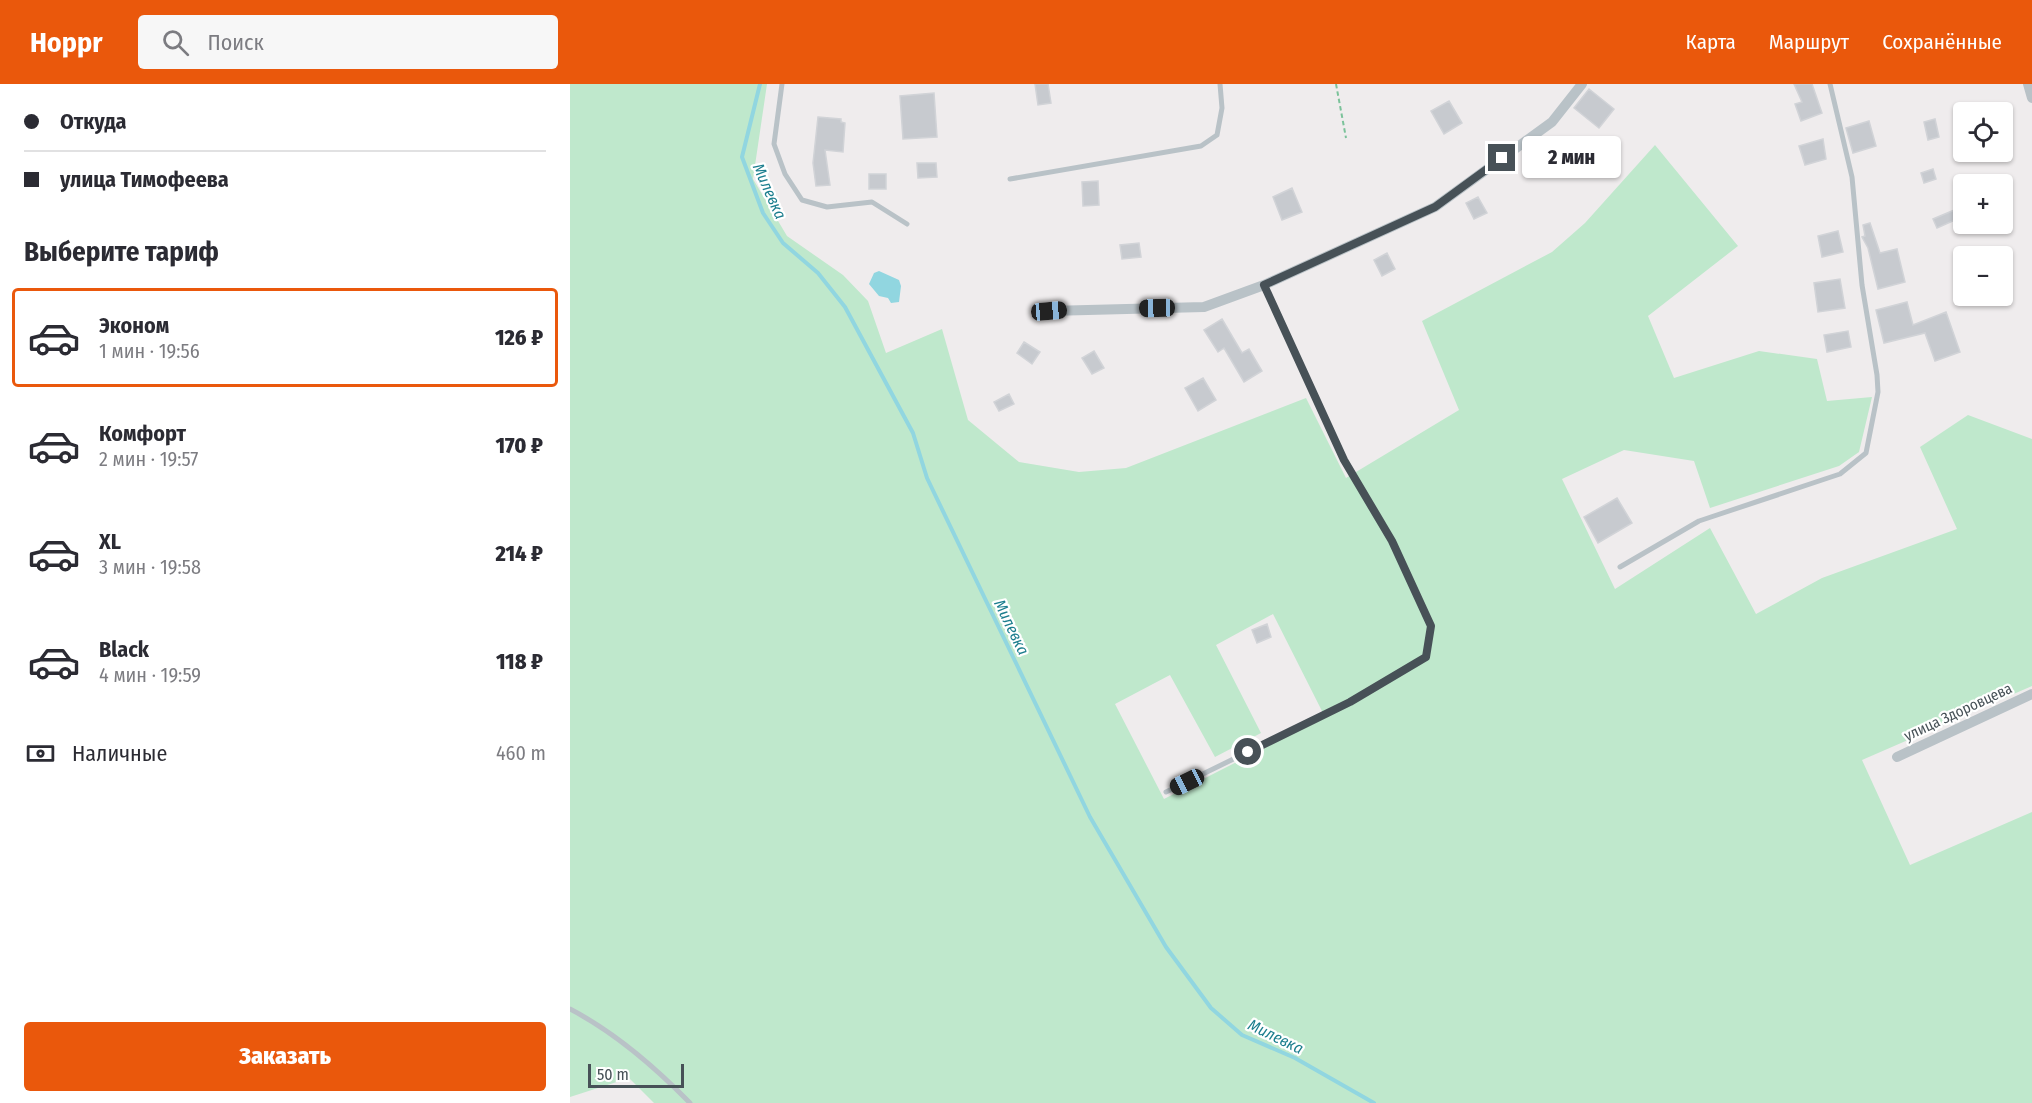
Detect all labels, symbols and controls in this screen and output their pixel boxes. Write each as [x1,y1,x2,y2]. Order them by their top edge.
search box [138,15,558,69]
text: Hoppr [30,26,102,59]
icon: search [159,26,192,59]
text: Поиск [207,29,264,56]
text: Карта [1686,29,1736,55]
text: Маршрут [1769,29,1849,55]
text: Сохранённые [1882,29,2002,55]
map controls [1953,102,2013,306]
button: locate [1953,102,2013,162]
text: Откуда [60,108,127,135]
callout: 2 мин [1523,137,1622,179]
route end [1488,144,1515,171]
text: 2 мин [1548,145,1595,169]
water label: Милевка [749,160,790,222]
text: улица Тимофеева [60,166,229,193]
button: + [1953,174,2013,234]
text: Выберите тариф [24,236,219,268]
button: − [1953,246,2013,306]
car [1139,299,1175,317]
car [1030,300,1068,322]
icon: car [27,311,81,365]
text: Эконом [99,312,169,339]
text: 126 ₽ [495,324,543,351]
text: 1 мин · 19:56 [99,339,200,363]
icon: car [27,419,81,473]
text: Комфорт [99,420,186,447]
text: 170 ₽ [495,432,543,459]
text: 2 мин · 19:57 [99,447,198,471]
icon: car [27,527,81,581]
text: XL [99,528,121,555]
text: 214 ₽ [495,540,543,567]
text: 3 мин · 19:58 [99,555,201,579]
water label: Милевка [990,597,1033,658]
icon: car [27,635,81,689]
text: Black [99,636,149,663]
text: 118 ₽ [496,648,543,675]
text: 4 мин · 19:59 [99,663,201,687]
street label: улица Здоровцева [1901,679,2015,745]
icon: cash [24,737,57,770]
route start [1234,738,1261,765]
text: Наличные [72,740,167,767]
text: 460 m [496,741,546,765]
car [1167,766,1207,798]
water label: Милевка [1245,1015,1306,1058]
button: Заказать [24,1022,546,1091]
scale bar [588,1061,684,1088]
text: 50 m [597,1065,629,1084]

